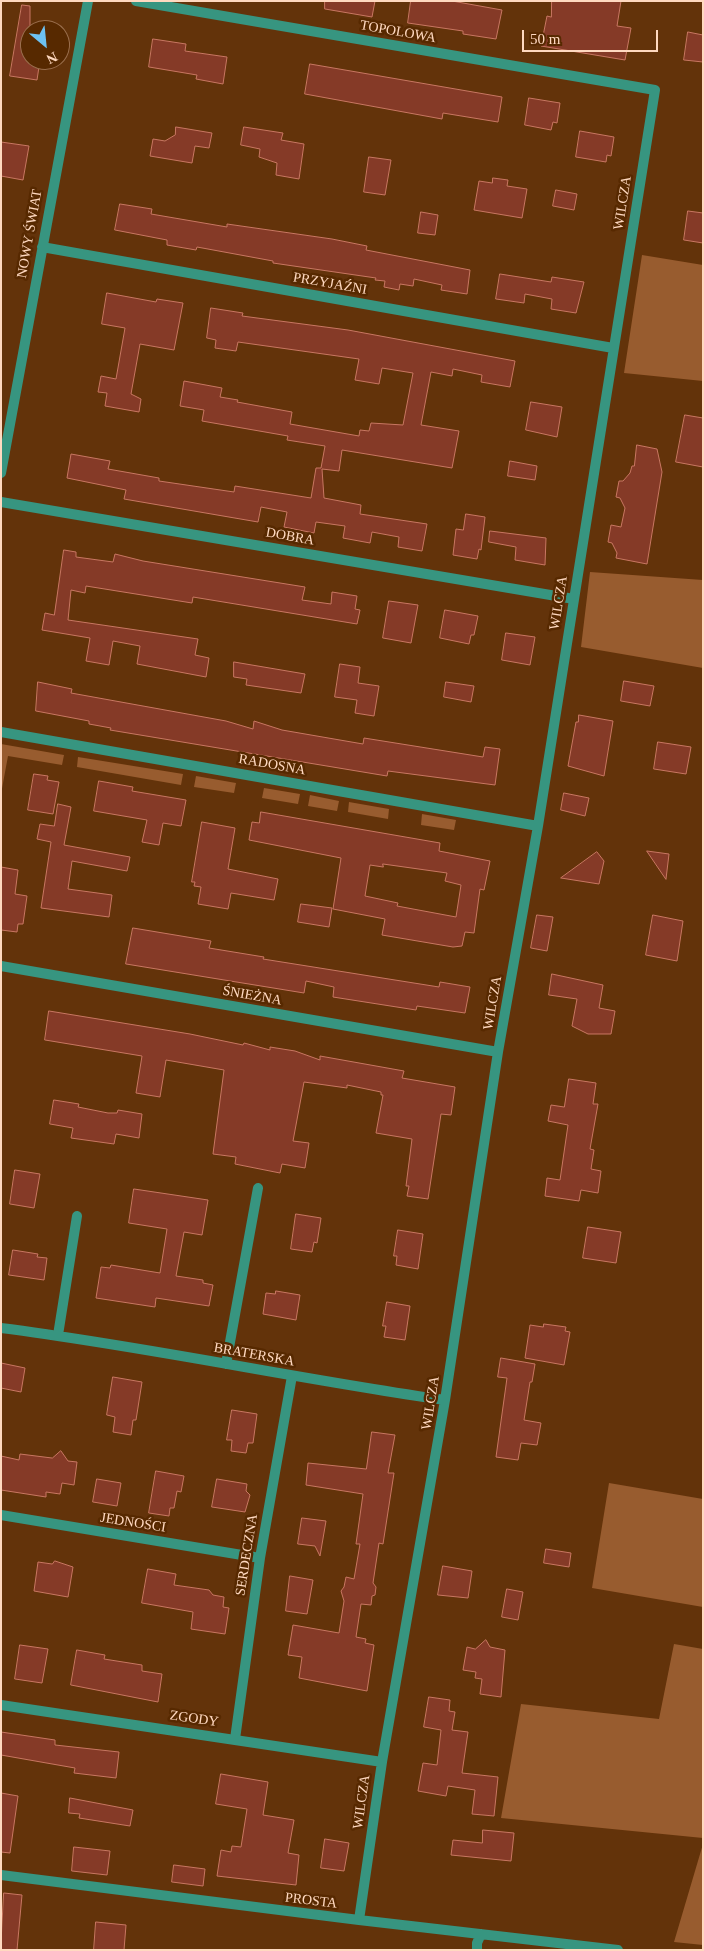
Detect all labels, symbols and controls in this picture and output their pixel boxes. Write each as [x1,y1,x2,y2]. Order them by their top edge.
street label: TOPOLOWA [359,17,437,47]
north arrow [20,20,70,70]
scale bar [524,20,660,52]
text: 50 m [530,31,560,47]
text: N [44,49,60,67]
street label: WILCZA [610,175,636,231]
street label: NOWY ŚWIAT [14,188,46,280]
street label: PRZYJAŹNI [292,269,368,299]
street label: DOBRA [264,524,316,550]
street label: WILCZA [546,575,572,631]
street label: RADOSNA [237,751,307,779]
street label: WILCZA [480,975,506,1031]
street label: ŚNIEŻNA [221,983,283,1009]
street label: BRATERSKA [212,1340,296,1370]
street label: WILCZA [418,1375,444,1431]
street label: JEDNOŚCI [99,1510,167,1536]
street label: SERDECZNA [232,1513,262,1597]
street label: ZGODY [169,1707,219,1731]
street label: WILCZA [350,1774,374,1830]
street label: PROSTA [284,1889,338,1913]

